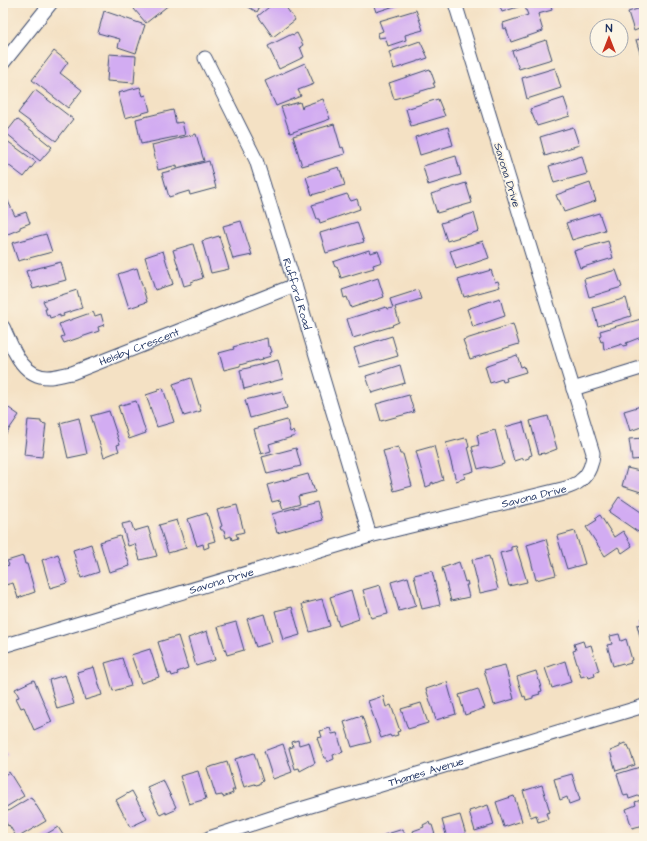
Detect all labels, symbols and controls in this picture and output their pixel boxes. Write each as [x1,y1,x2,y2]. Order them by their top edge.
north arrow [589,18,629,58]
text: N [606,21,613,36]
street label: Savona Drive [490,141,524,209]
street label: Rufford Road [279,256,315,332]
street label: Helsby Crescent [97,324,182,369]
street label: Savona Drive [500,481,568,511]
street label: Savona Drive [187,564,256,597]
street label: Thames Avenue [386,753,466,790]

